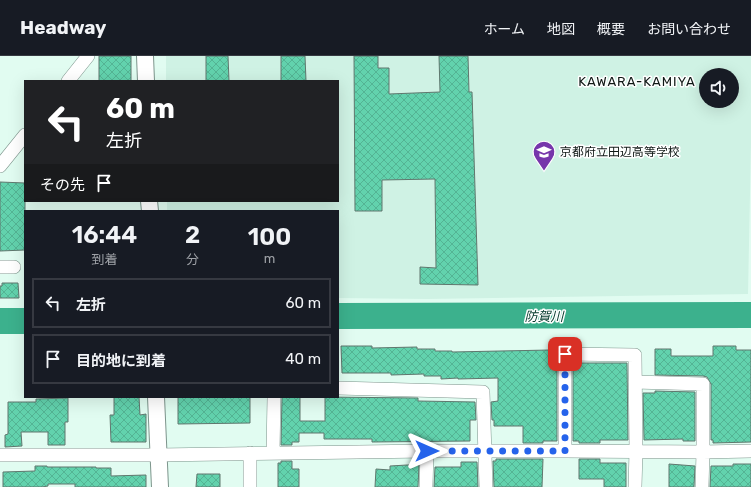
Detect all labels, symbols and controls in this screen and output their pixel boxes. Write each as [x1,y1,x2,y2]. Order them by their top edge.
text: Headway [20,16,106,39]
text: ホーム [483,21,525,38]
text: 地図 [547,21,575,38]
text: 概要 [597,21,625,38]
text: お問い合わせ [647,21,731,38]
map controls [699,68,739,108]
button: sound [699,68,739,108]
district label: KAWARA-KAMIYA [578,74,696,89]
text: 60 m [106,92,175,125]
icon: left [40,96,92,148]
text: 左折 [106,130,142,152]
school or university icon: 京都府立田辺高等学校 [531,139,557,172]
place label: 京都府立田辺高等学校 [560,145,680,159]
icon: arrive [93,172,115,194]
text: その先 [40,176,85,194]
text: 16:44 [72,221,137,249]
text: 2 [185,221,200,249]
text: 100 [248,223,291,251]
text: m [264,251,275,266]
text: 到着 [91,252,117,267]
text: 分 [186,252,199,267]
icon: left [42,292,64,314]
text: 60 m [285,294,321,312]
text: 左折 [76,296,106,314]
water label: 防賀川 [524,309,565,324]
pin [548,337,582,371]
icon: arrive [554,343,576,365]
icon: arrive [42,348,64,370]
text: 40 m [285,350,321,368]
text: 目的地に到着 [76,352,166,370]
position arrow [406,430,448,472]

